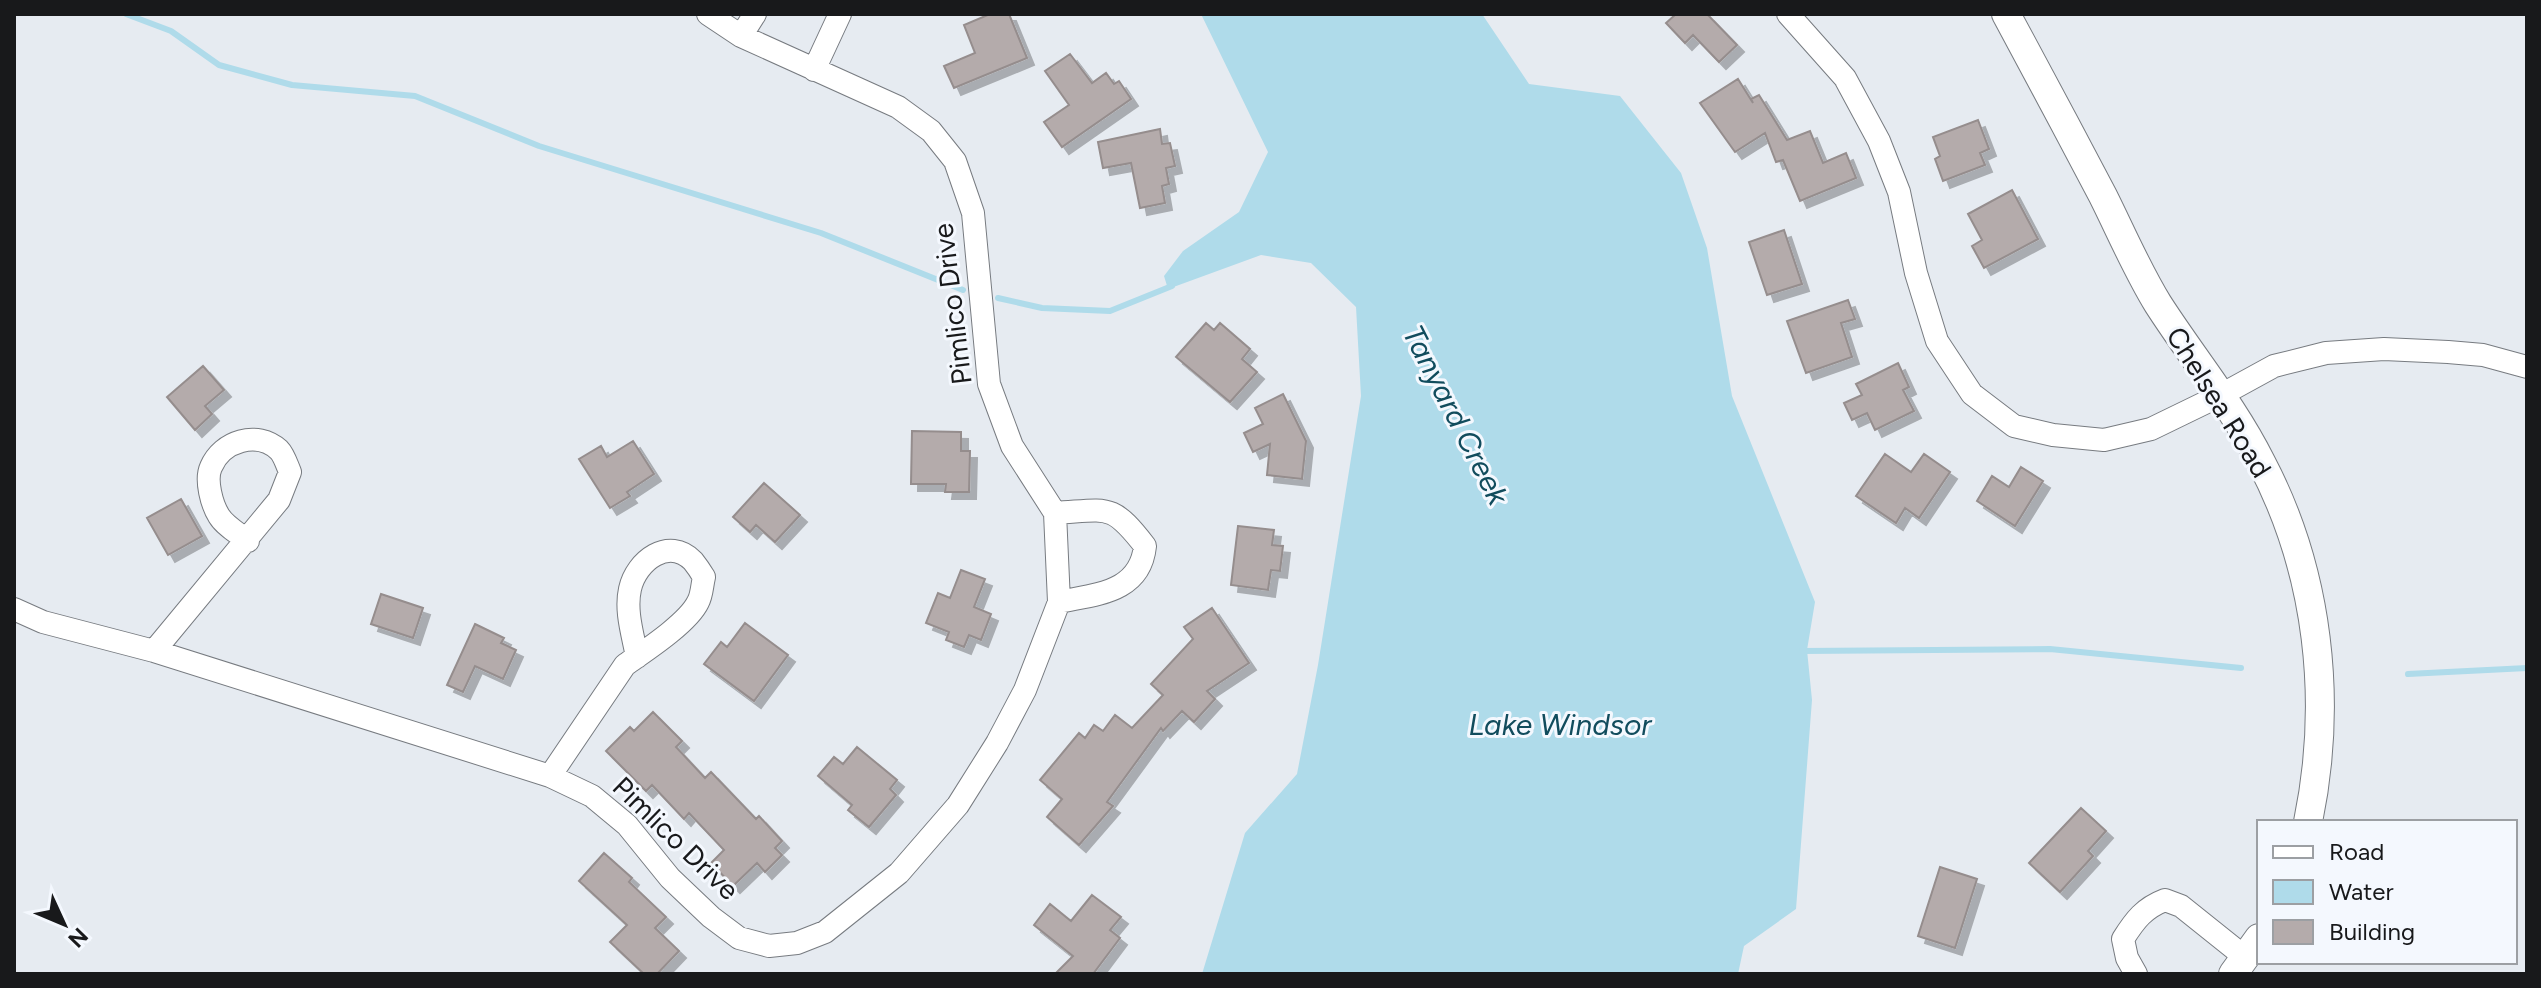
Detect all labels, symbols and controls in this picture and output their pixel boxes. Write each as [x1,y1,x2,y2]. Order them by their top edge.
street label: Pimlico Drive [925,221,979,387]
water label: Tanyard Creek [1395,319,1518,512]
street label: Chelsea Road [2159,320,2279,484]
water label: Lake Windsor [1468,706,1653,743]
street label: Pimlico Drive [606,769,746,907]
legend [2257,820,2517,964]
text: Road [2329,837,2384,866]
text: Water [2329,877,2394,906]
north arrow [24,884,104,964]
text: Building [2329,917,2415,946]
text: N [62,922,94,953]

